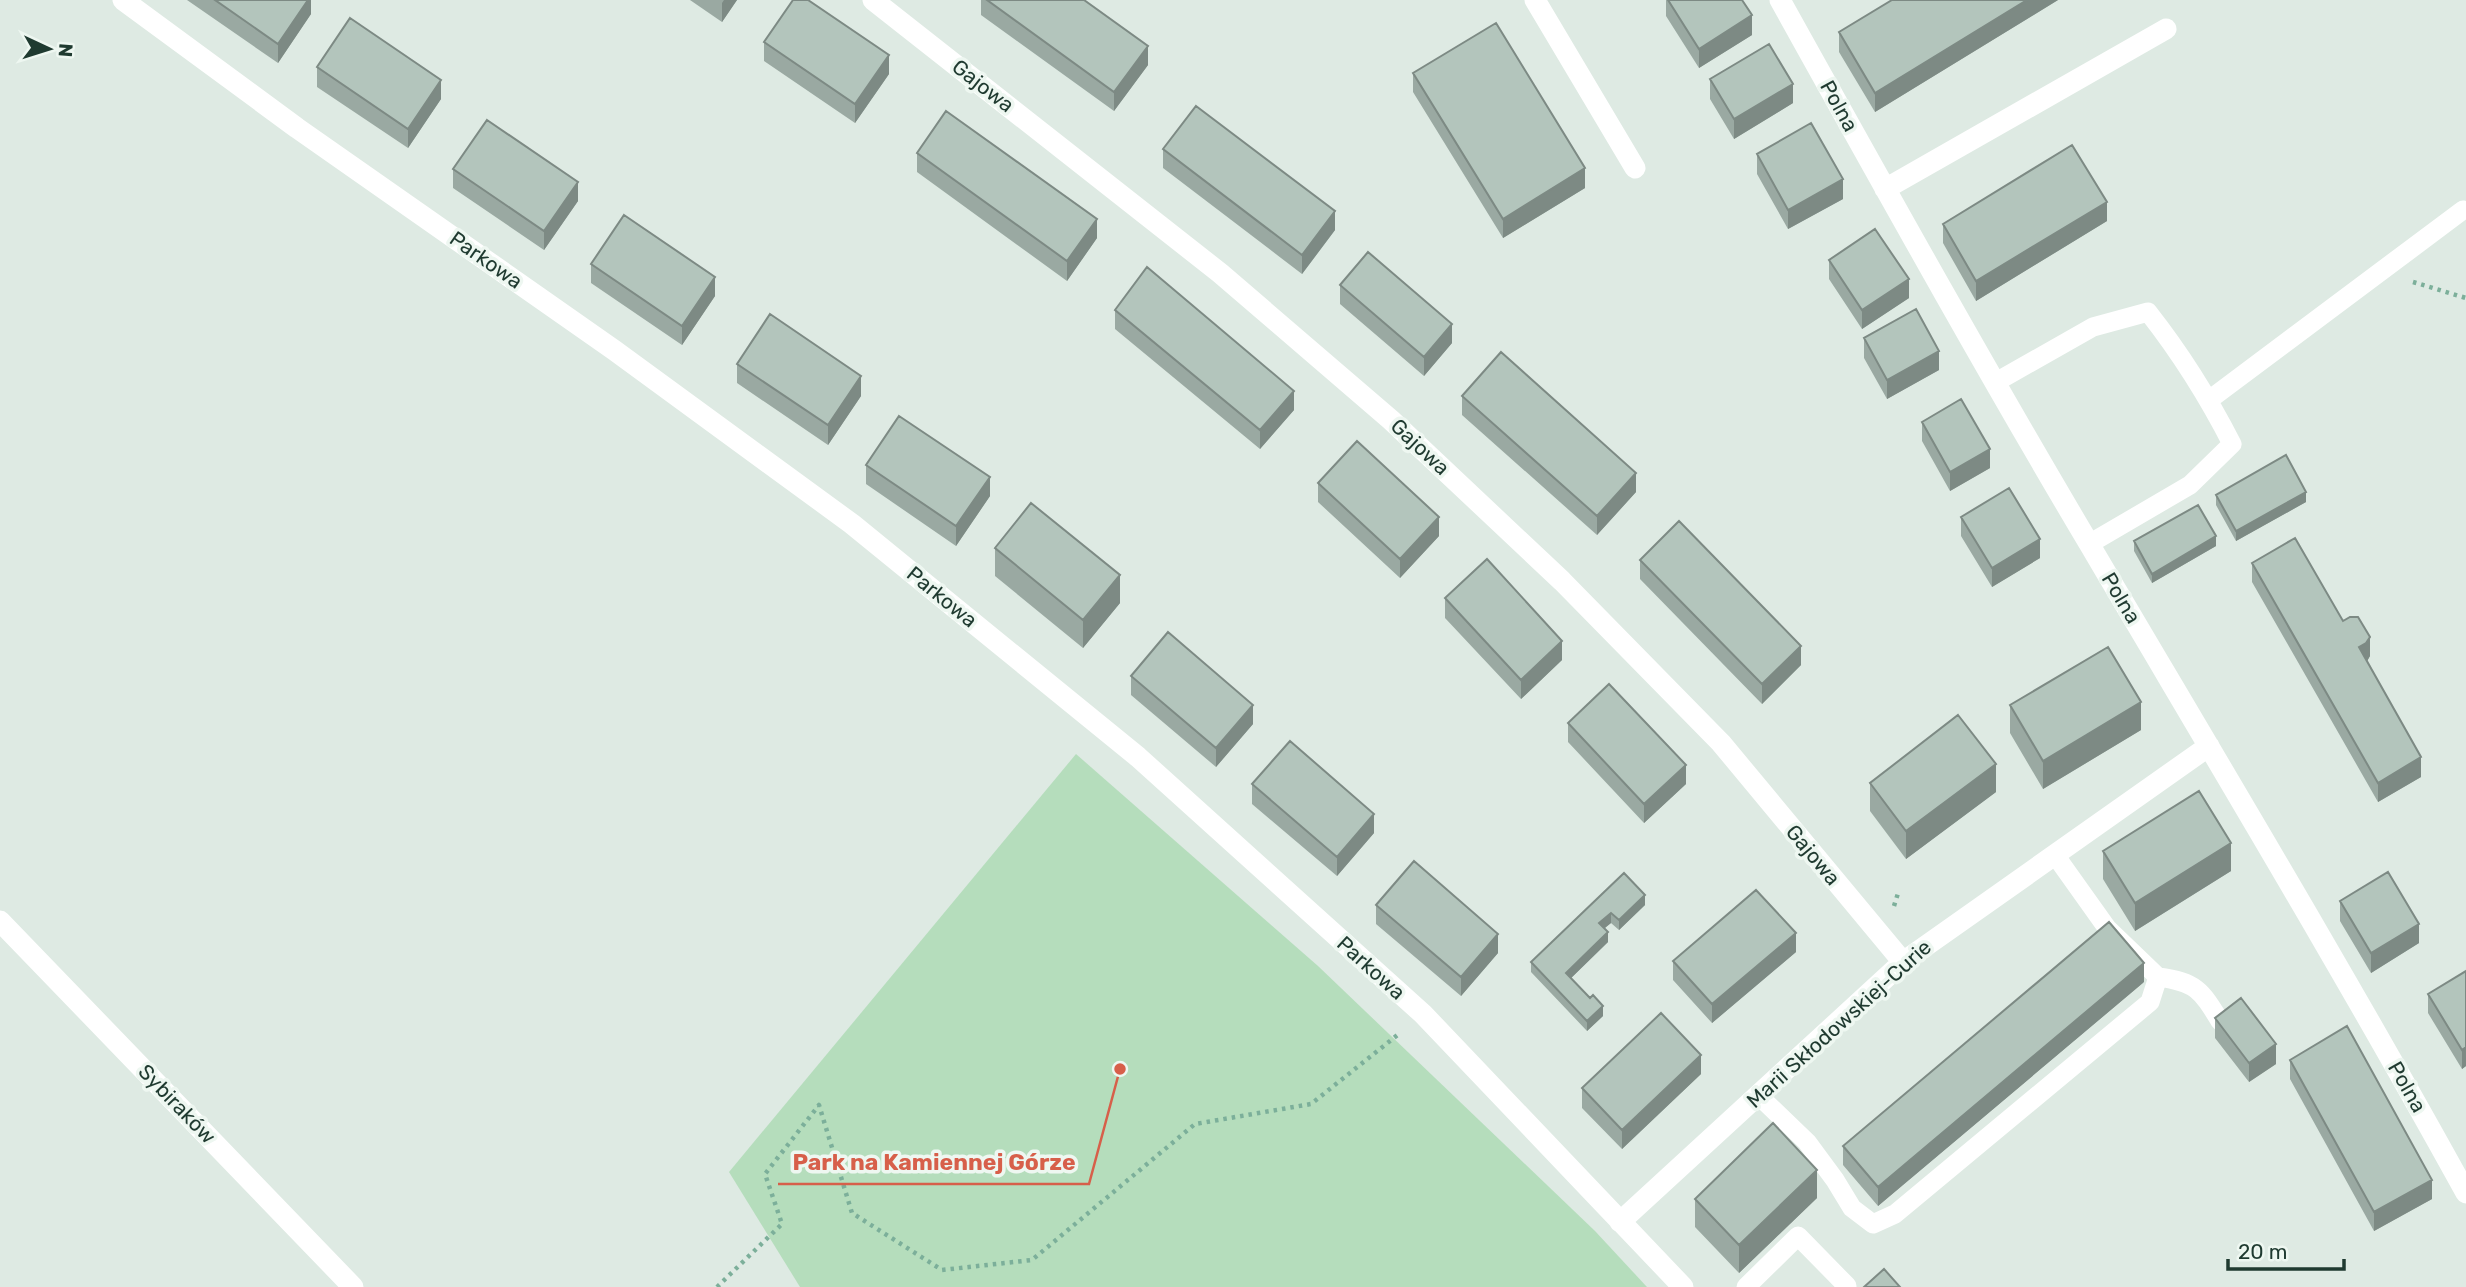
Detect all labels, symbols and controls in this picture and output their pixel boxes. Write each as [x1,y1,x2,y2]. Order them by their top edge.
north arrow [14,14,84,84]
text: N [54,43,77,58]
street label: Gajowa [948,54,1019,117]
street label: Polna [1815,76,1864,136]
street label: Parkowa [445,226,527,294]
street label: Gajowa [1386,413,1455,480]
street label: Parkowa [902,561,982,632]
street label: Polna [2097,568,2146,628]
street label: Gajowa [1781,819,1846,890]
street label: Parkowa [1332,931,1411,1005]
street label: Marii Skłodowskiej-Curie [1741,934,1936,1113]
street label: Polna [2383,1057,2432,1117]
street label: Sybiraków [133,1059,221,1149]
callout: Park na Kamiennej Górze [778,1140,1089,1184]
text: Park na Kamiennej Górze [792,1148,1076,1176]
scale bar [2228,1228,2344,1272]
text: 20 m [2238,1239,2287,1264]

